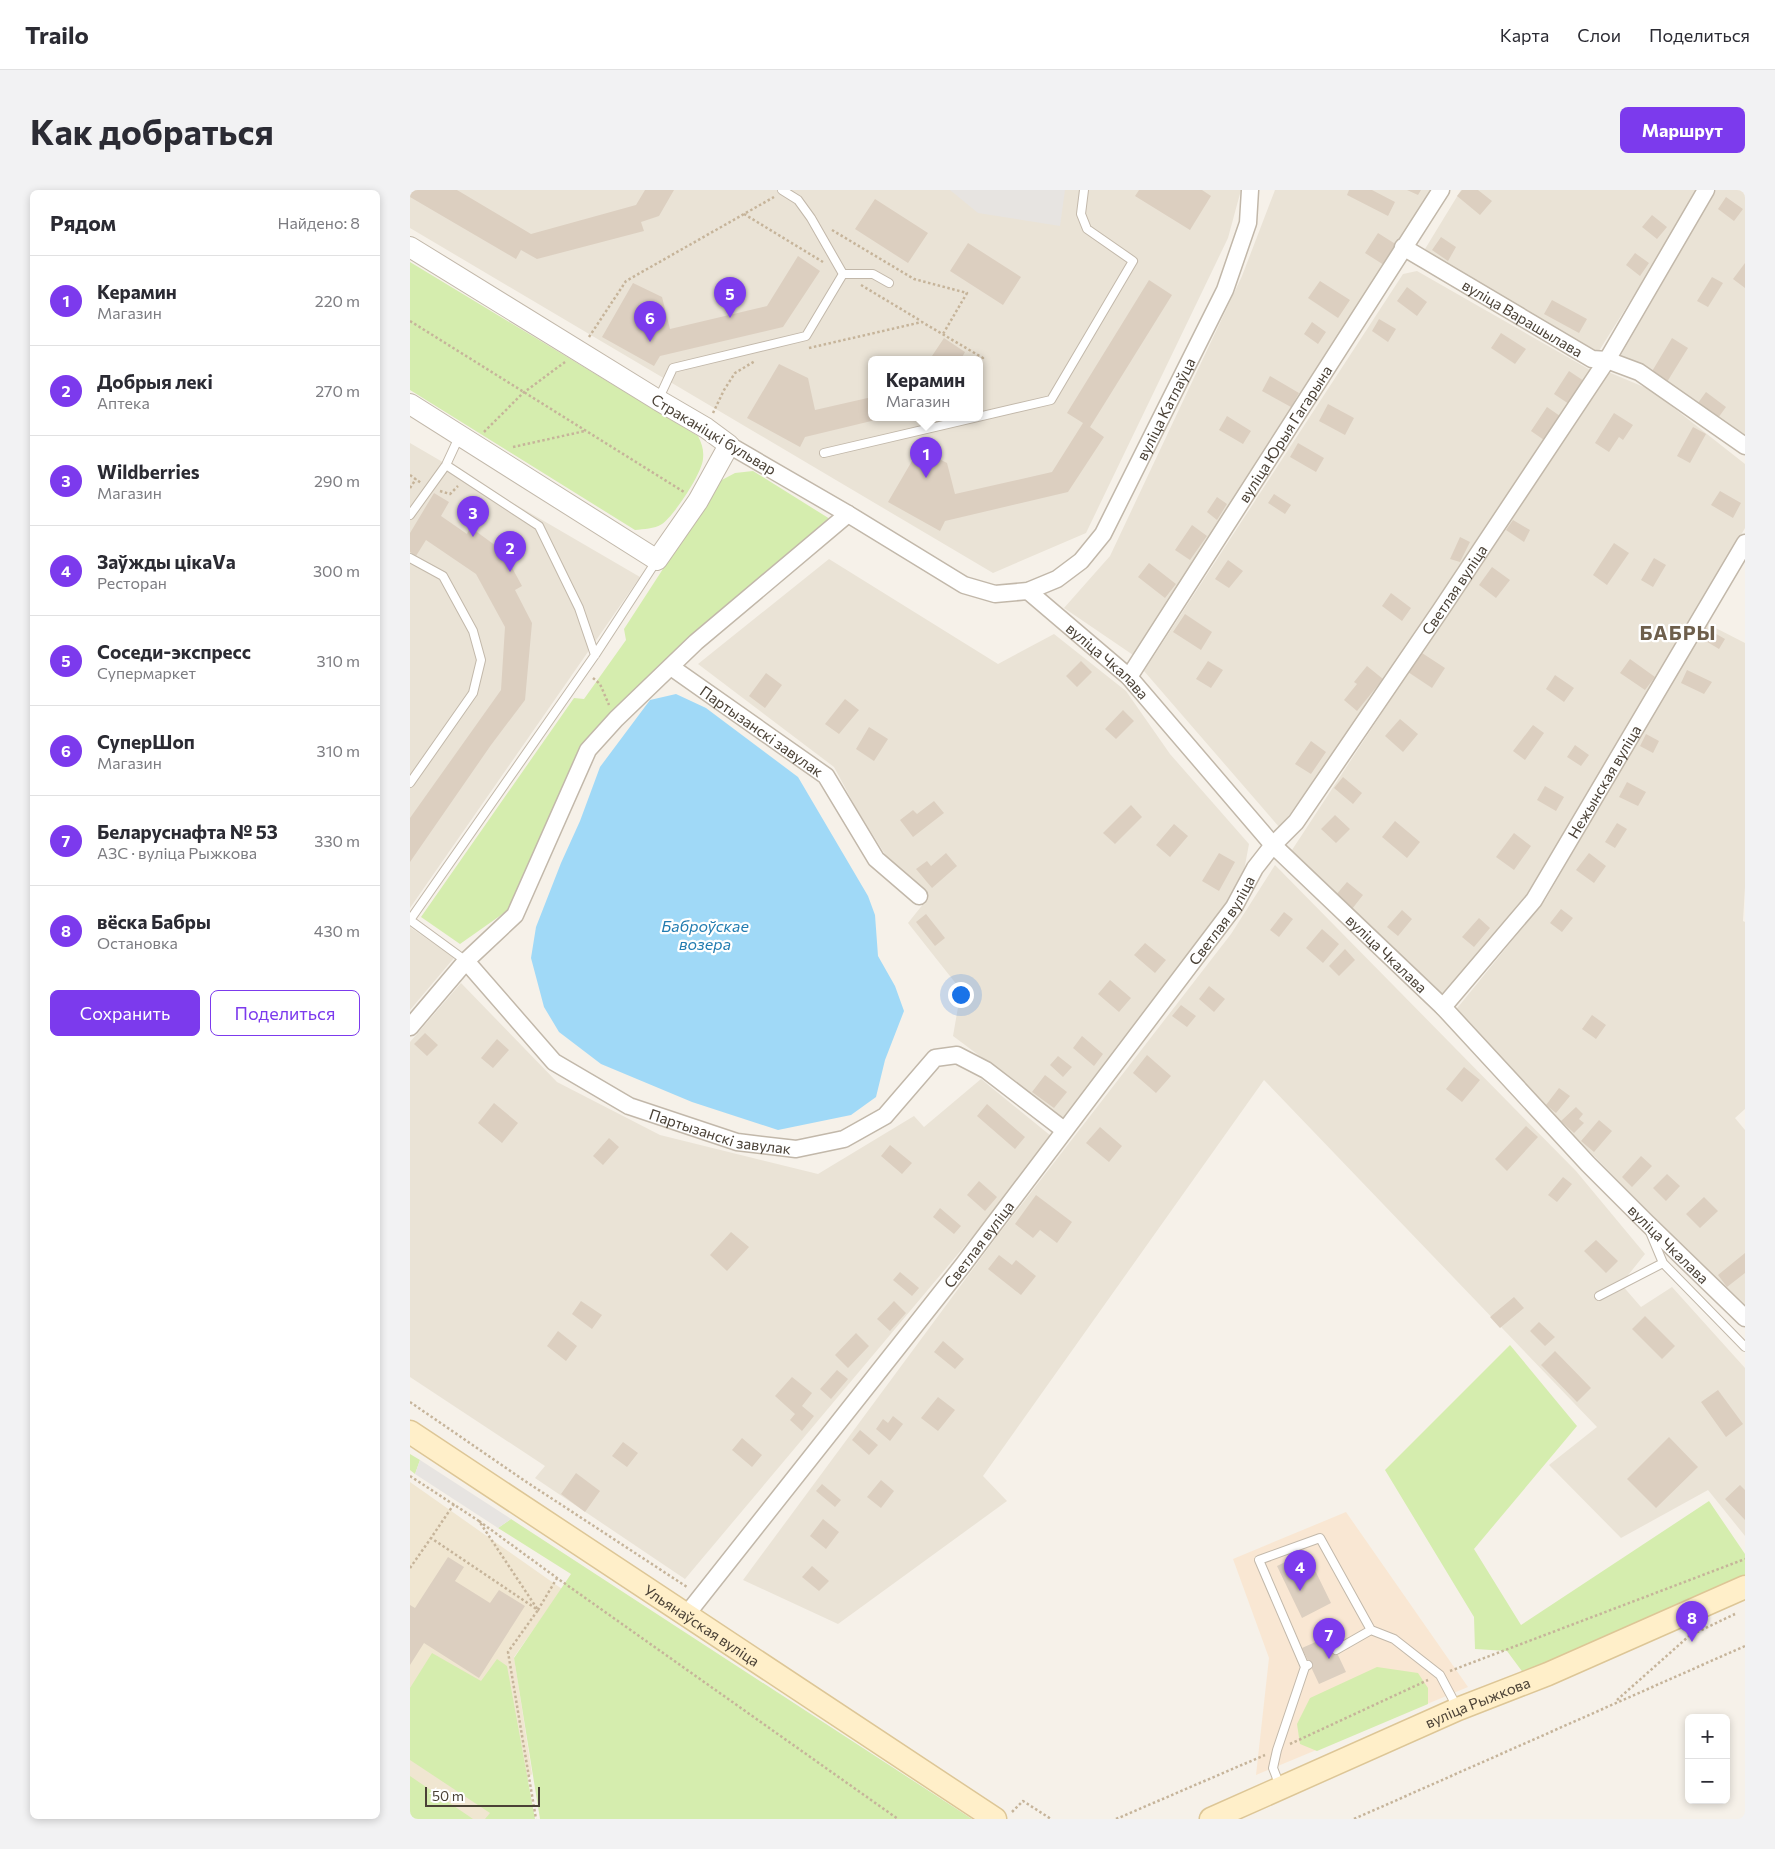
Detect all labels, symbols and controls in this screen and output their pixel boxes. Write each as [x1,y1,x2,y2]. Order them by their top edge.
text: Trailo [25,20,89,49]
text: Карта [1500,24,1549,46]
text: Слои [1577,24,1621,46]
text: Поделиться [1649,24,1750,46]
button: Маршрут [1620,107,1745,153]
text: Как добраться [30,109,274,152]
text: Рядом [50,210,116,235]
text: Найдено: 8 [277,213,360,232]
street label: вуліца Варашылава [1459,275,1586,360]
pin: 5 [714,277,746,318]
text: Керамин [97,280,177,303]
text: 1 [62,291,70,310]
text: 220 m [315,291,360,310]
pin: 6 [634,301,666,342]
text: Магазин [97,303,162,322]
street label: вуліца Катлаўца [1132,355,1199,463]
popup [868,356,983,421]
street label: вуліца Юрыя Гагарына [1234,362,1335,506]
text: Керамин [886,368,965,391]
text: Добрыя лекi [97,370,213,393]
text: 2 [61,381,71,400]
text: 270 m [315,381,360,400]
street label: Страканіцкі бульвар [648,390,780,478]
text: Магазин [886,391,950,410]
text: Аптека [97,393,150,412]
pin: 1 [910,437,942,478]
text: Wildberries [97,460,200,483]
text: 3 [61,471,71,490]
text: 290 m [314,471,360,490]
text: Магазин [97,483,162,502]
pin: 3 [457,496,489,537]
pin: 2 [494,531,526,572]
street label: Светлая вуліца [1418,541,1491,638]
text: Заўжды цікаVа [97,550,236,573]
text: 4 [61,561,71,580]
text: 300 m [313,561,360,580]
text: Ресторан [97,573,167,592]
street label: вуліца Чкалава [1063,619,1153,703]
district label: БАБРЫ [1639,620,1717,644]
text: Соседи-экспресс [97,640,251,663]
text: 5 [61,651,71,670]
text: 310 m [317,651,360,670]
text: Супермаркет [97,663,196,682]
street label: Партызанскі завулак [697,681,827,780]
street label: Нежынская вуліца [1563,722,1644,842]
text: СуперШоп [97,730,195,753]
text: 6 [61,741,71,760]
text: 310 m [317,741,360,760]
text: Магазин [97,753,162,772]
text: Беларуснафта № 53 [97,820,278,843]
text: 7 [62,831,70,850]
text: 330 m [314,831,360,850]
text: АЗС · вуліца Рыжкова [97,843,257,862]
street label: Светлая вуліца [1184,873,1258,968]
text: вёска Бабры [97,910,211,933]
street label: вуліца Чкалава [1342,911,1431,996]
water label: Баброўскае возера [661,916,749,953]
text: 8 [61,921,71,940]
text: 430 m [314,921,360,940]
text: Остановка [97,933,178,952]
your location [948,982,974,1008]
button: Сохранить [50,990,200,1036]
button: Поделиться [210,990,360,1036]
street label: Партызанскі завулак [647,1104,792,1157]
street label: Светлая вуліца [940,1197,1017,1291]
street label: вуліца Чкалава [1625,1201,1713,1287]
pin: 4 [1284,1550,1316,1591]
street label: Ульянаўская вуліца [641,1580,763,1670]
pin: 8 [1676,1601,1708,1642]
pin: 7 [1313,1618,1345,1659]
street label: вуліца Рыжкова [1422,1673,1533,1732]
map controls [1685,1714,1730,1804]
button: + [1685,1714,1730,1759]
button: − [1685,1759,1730,1804]
scale bar [425,1784,540,1807]
text: 50 m [432,1787,464,1804]

